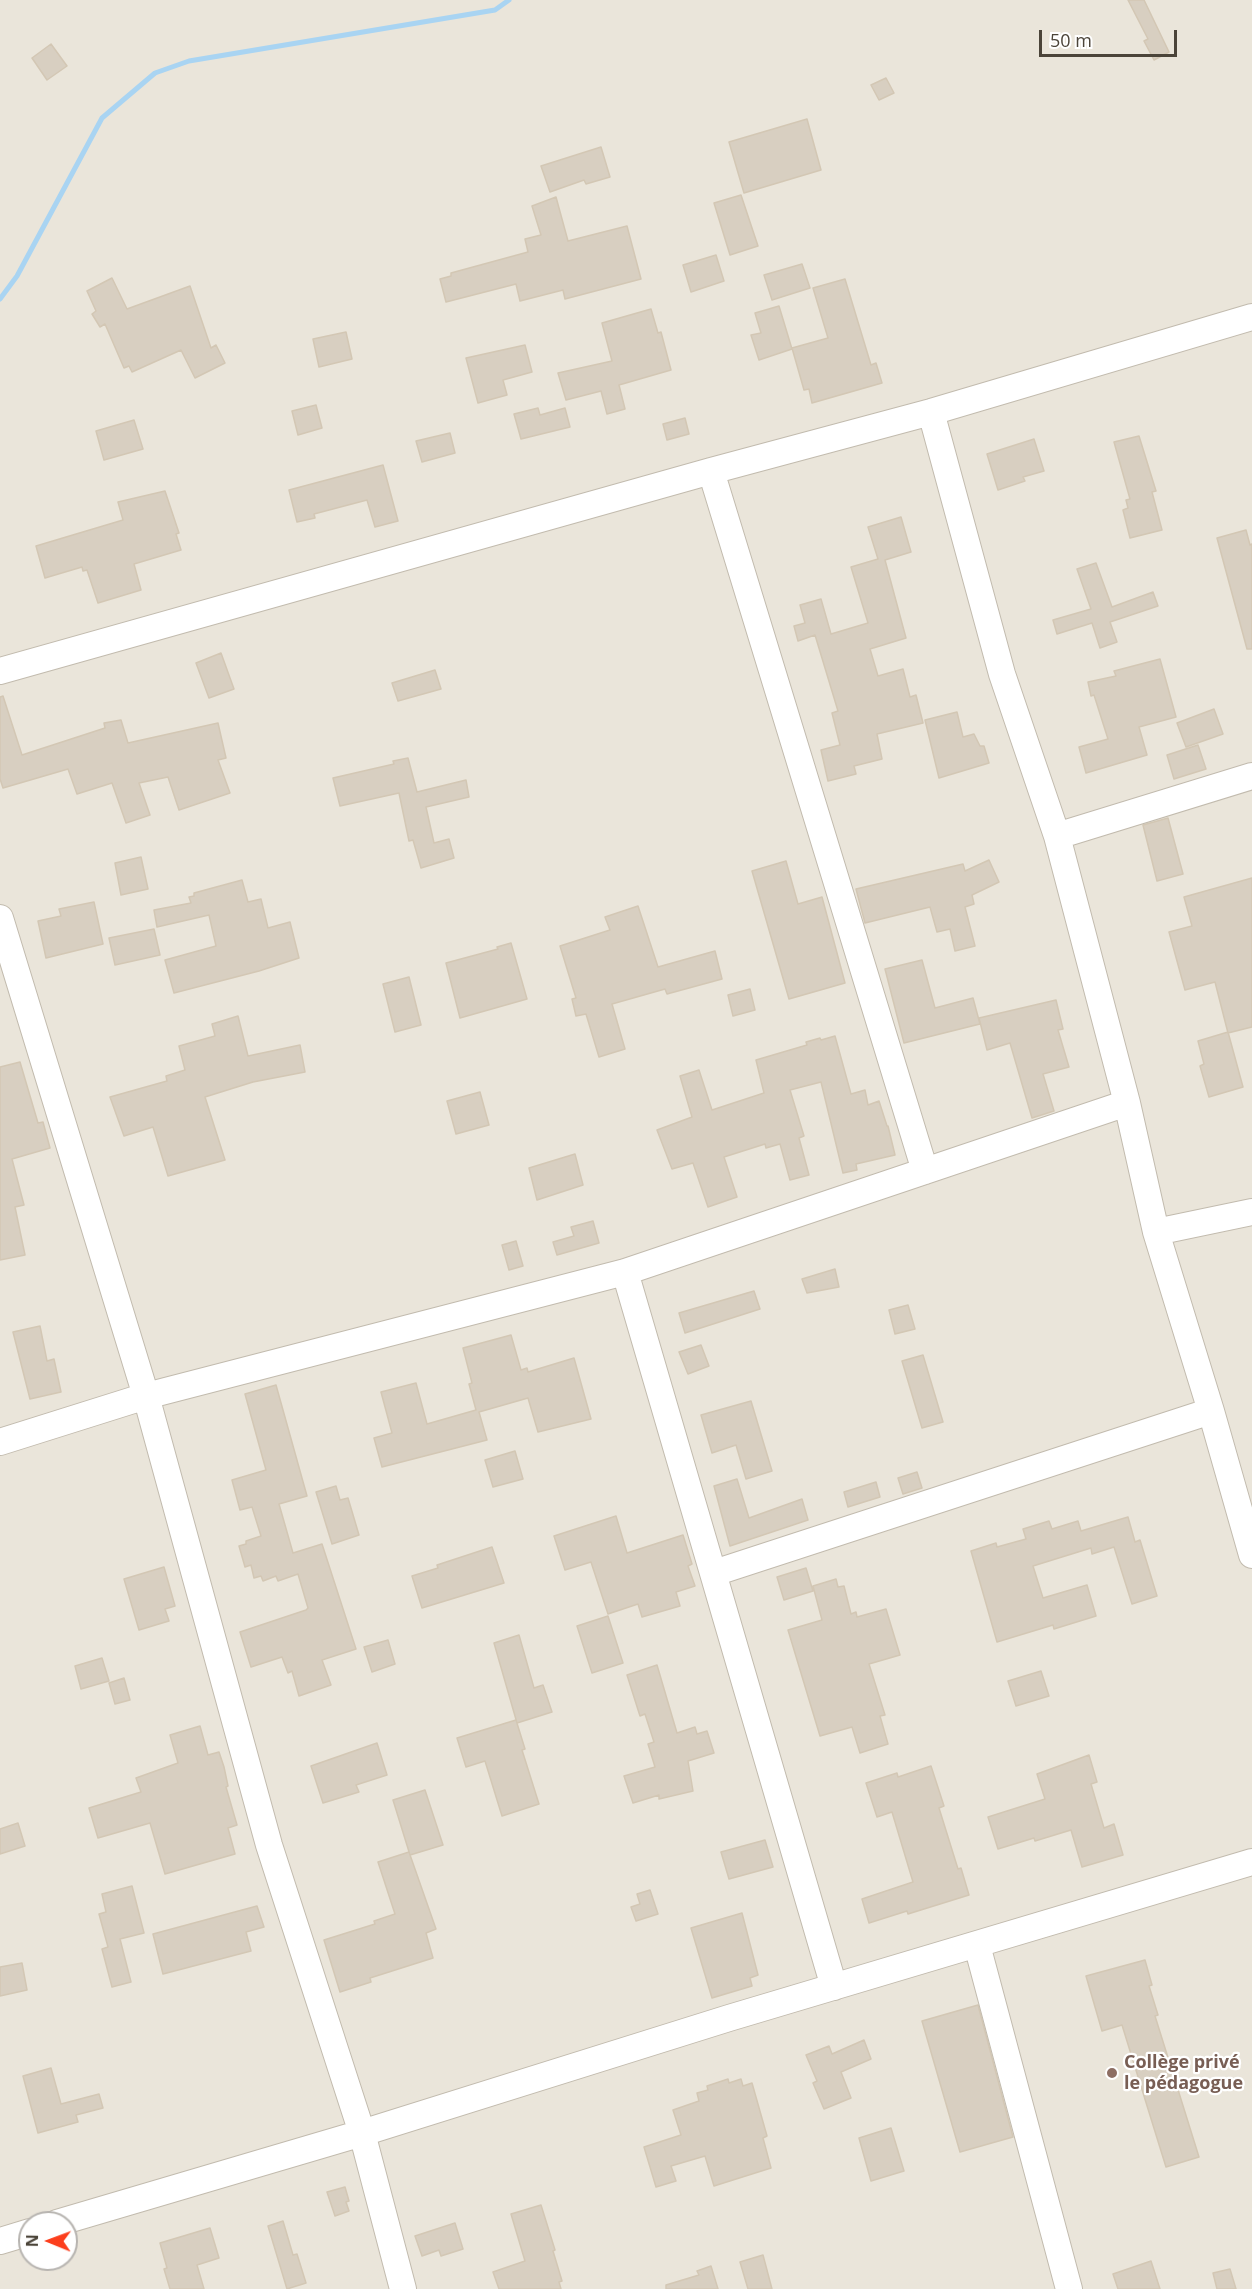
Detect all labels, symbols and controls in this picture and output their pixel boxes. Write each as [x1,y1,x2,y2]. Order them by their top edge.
scale bar [1042,18,1180,56]
text: 50 m [1050,28,1092,52]
place label: Collège privé le pédagogue [1124,2052,1243,2094]
marker: Collège privé le pédagogue [1105,2066,1119,2080]
north arrow [18,2211,78,2271]
text: N [21,2234,43,2247]

